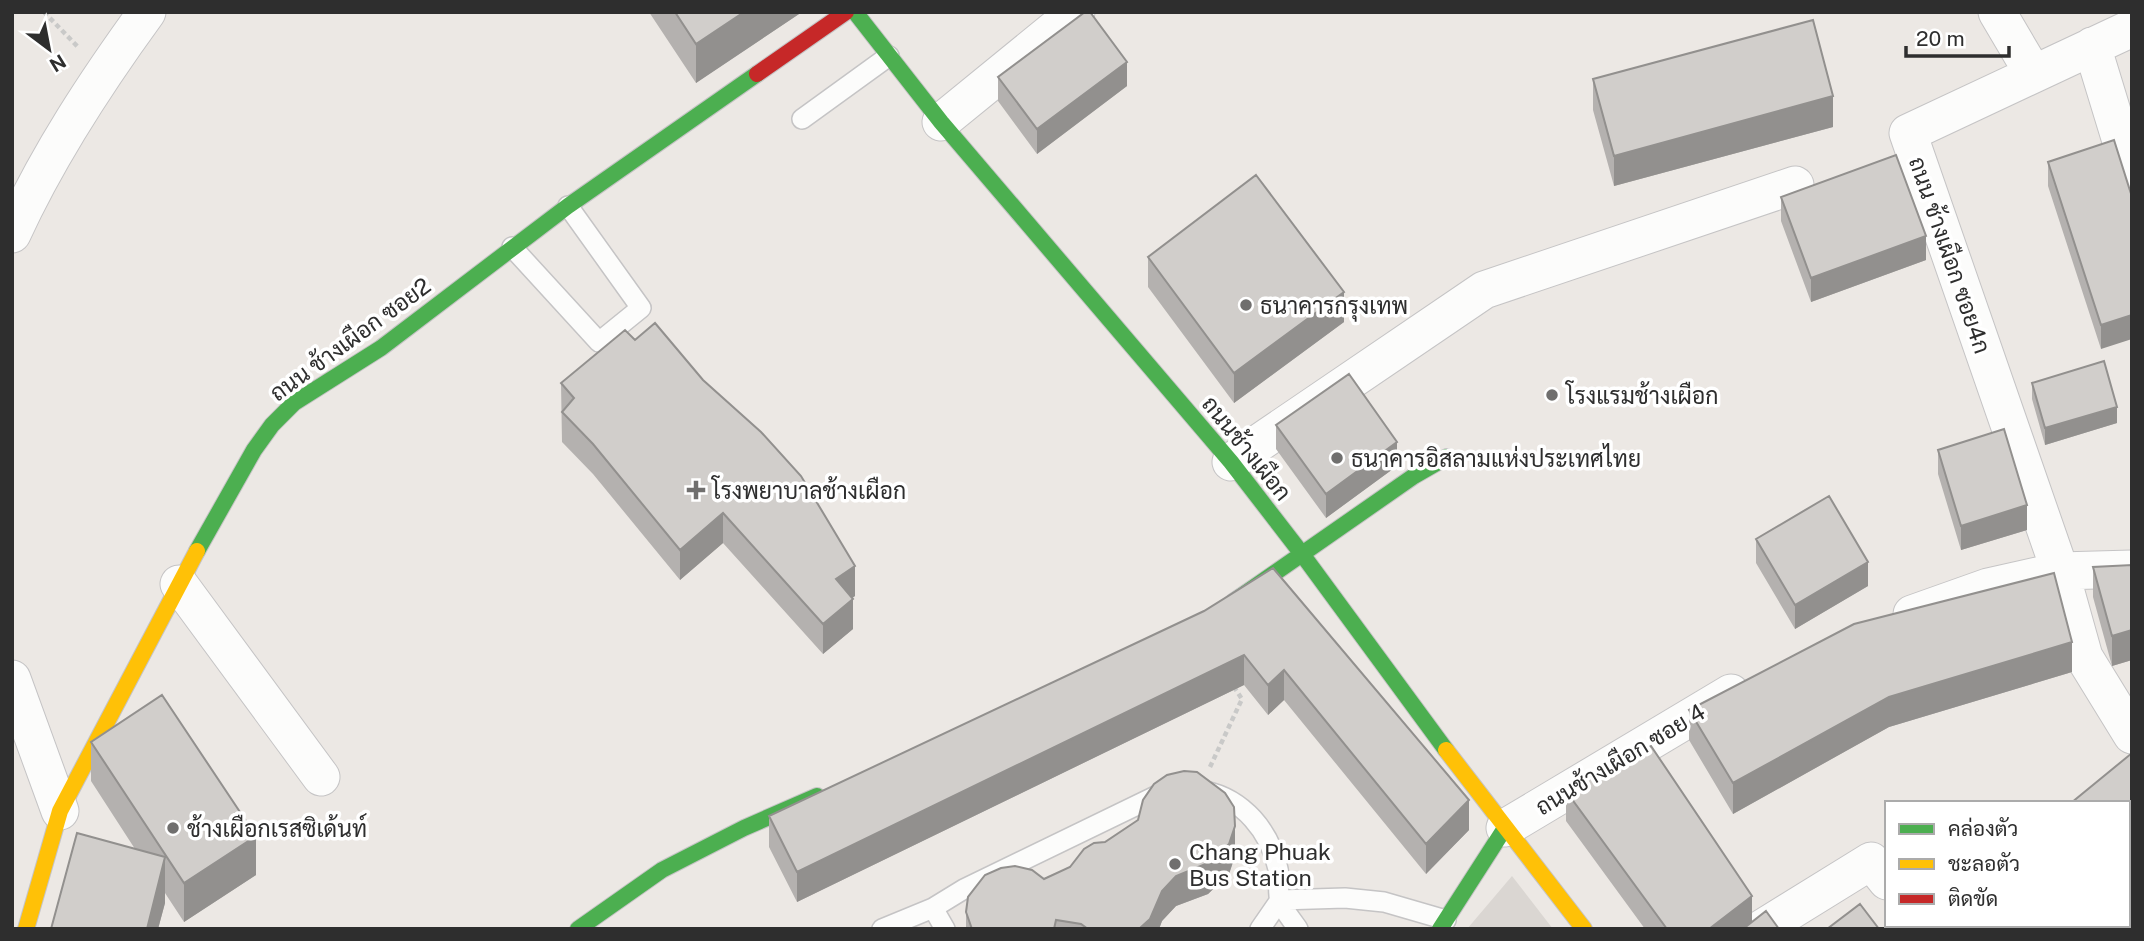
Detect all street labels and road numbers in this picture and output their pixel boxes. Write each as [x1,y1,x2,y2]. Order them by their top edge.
street label: ถนน ช้างเผือก ซอย4ก [1904,153,1997,357]
street label: ถนน ช้างเผือก ซอย2 [264,271,436,406]
street label: ถนนช้างเผือก [1197,390,1298,506]
street label: ถนนช้างเผือก ซอย 4 [1530,697,1710,820]

